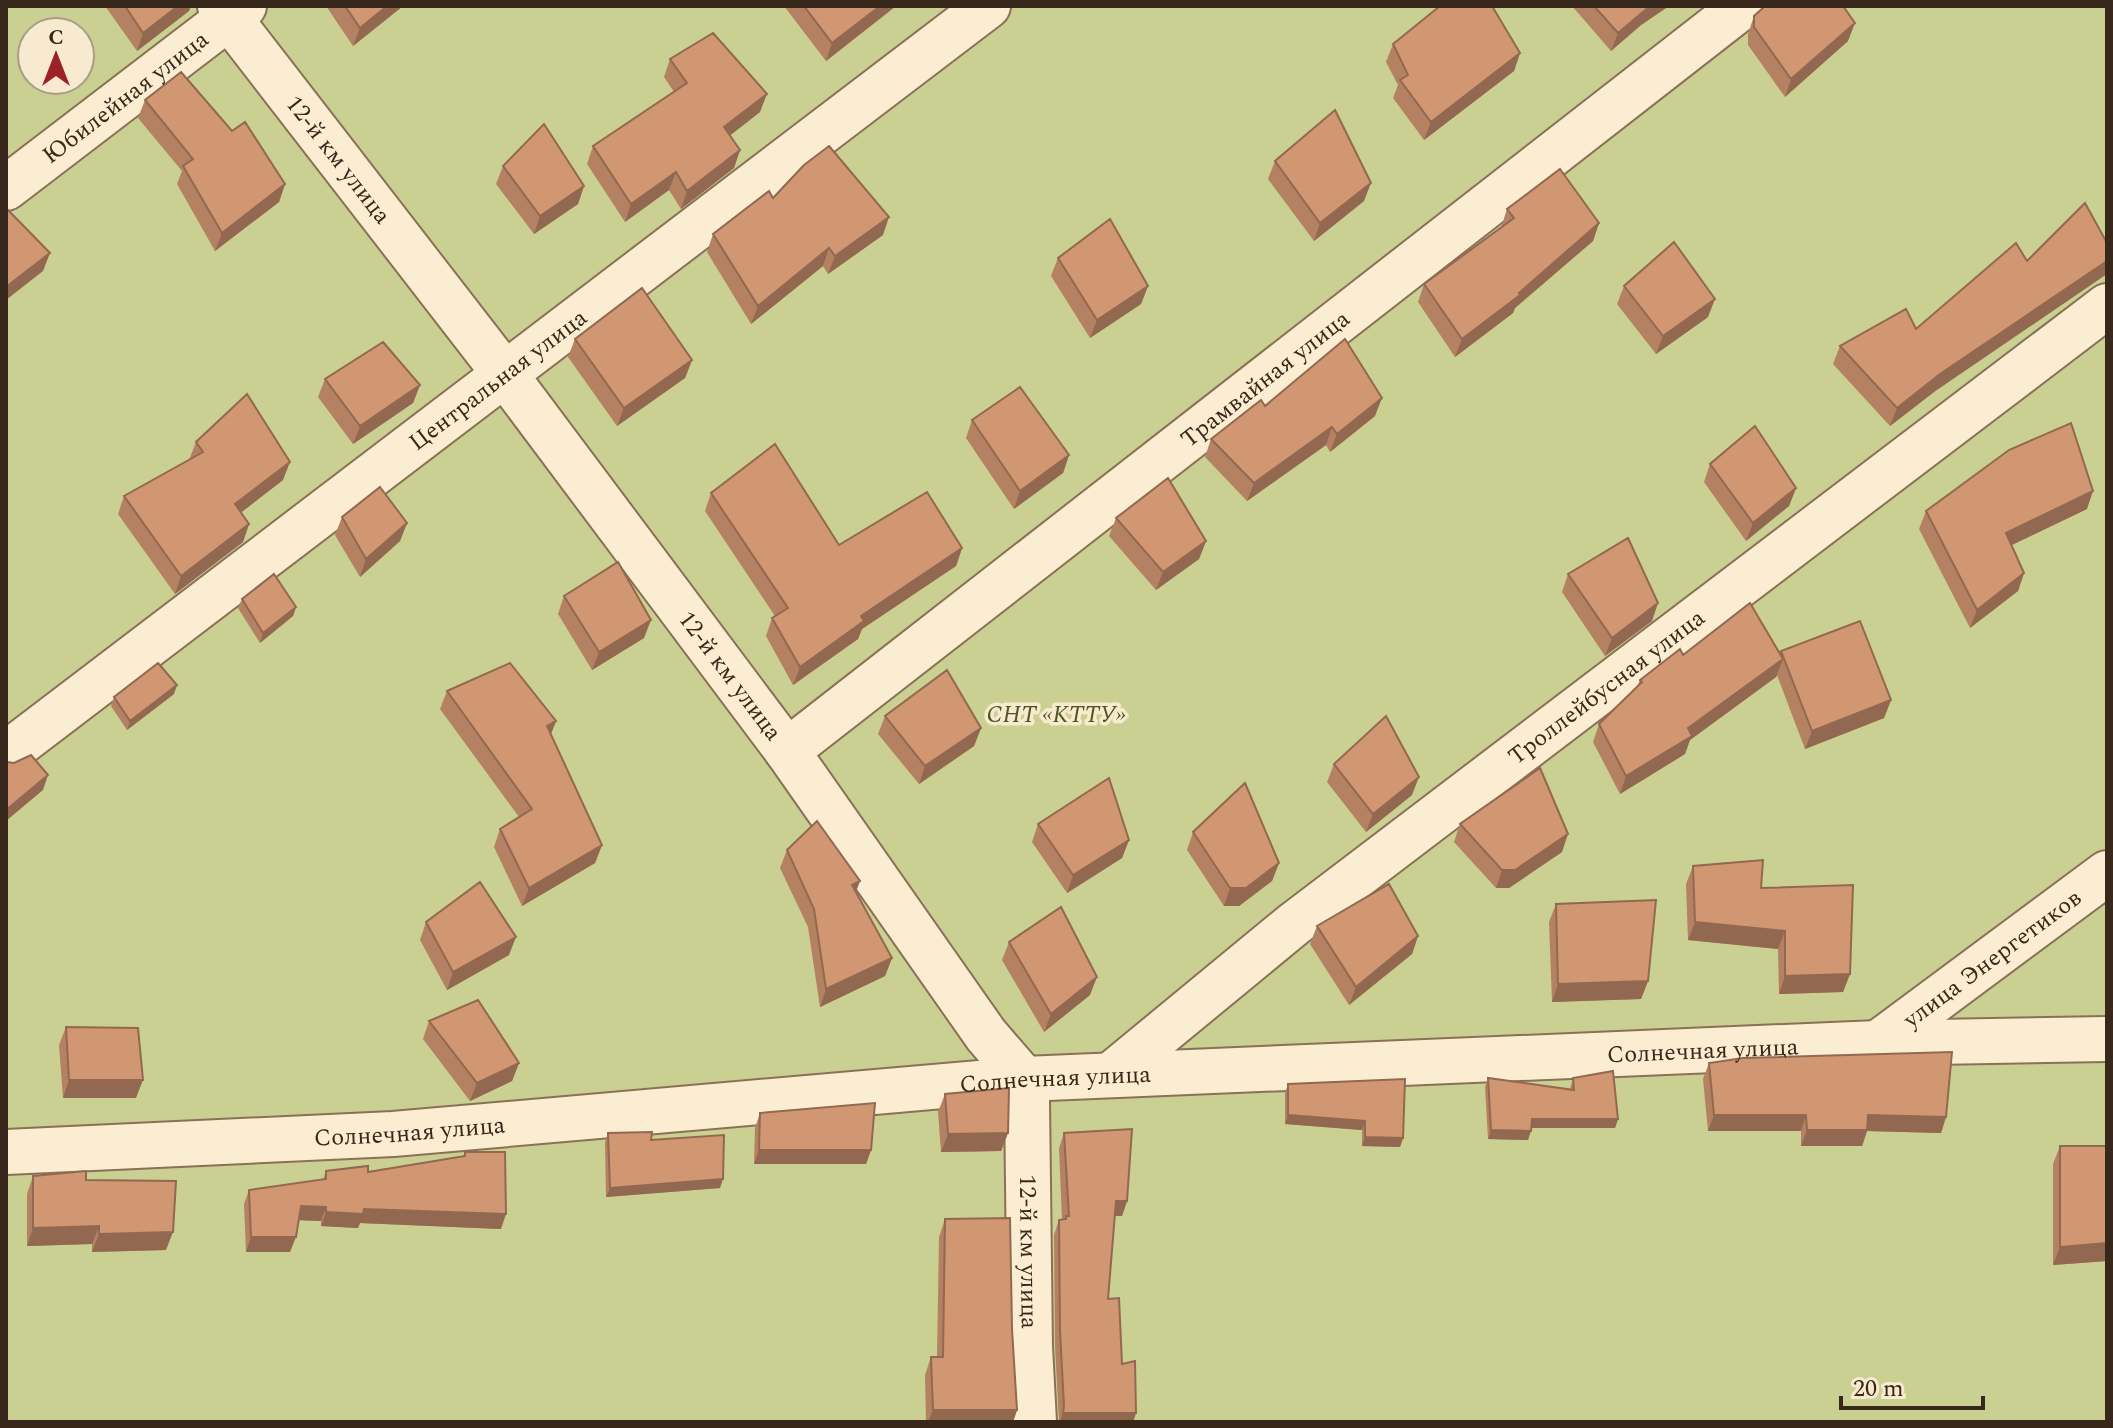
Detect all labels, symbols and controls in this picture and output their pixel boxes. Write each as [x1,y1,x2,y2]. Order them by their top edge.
north arrow [16,16,96,96]
text: С [48,21,64,54]
street label: Юбилейная улица [35,22,217,173]
street label: 12-й км улица [276,88,400,232]
street label: Центральная улица [401,300,595,460]
street label: Трамвайная улица [1173,302,1358,457]
street label: Троллейбусная улица [1501,601,1713,774]
street label: 12-й км улица [669,604,791,749]
park label: СНТ «КТТУ» [987,697,1125,733]
street label: улица Энергетиков [1895,881,2089,1038]
street label: Солнечная улица [1606,1029,1799,1073]
street label: Солнечная улица [958,1057,1152,1104]
street label: Солнечная улица [313,1107,507,1157]
street label: 12-й км улица [1009,1174,1047,1329]
scale bar [1841,1360,1983,1410]
text: 20 m [1853,1371,1904,1407]

